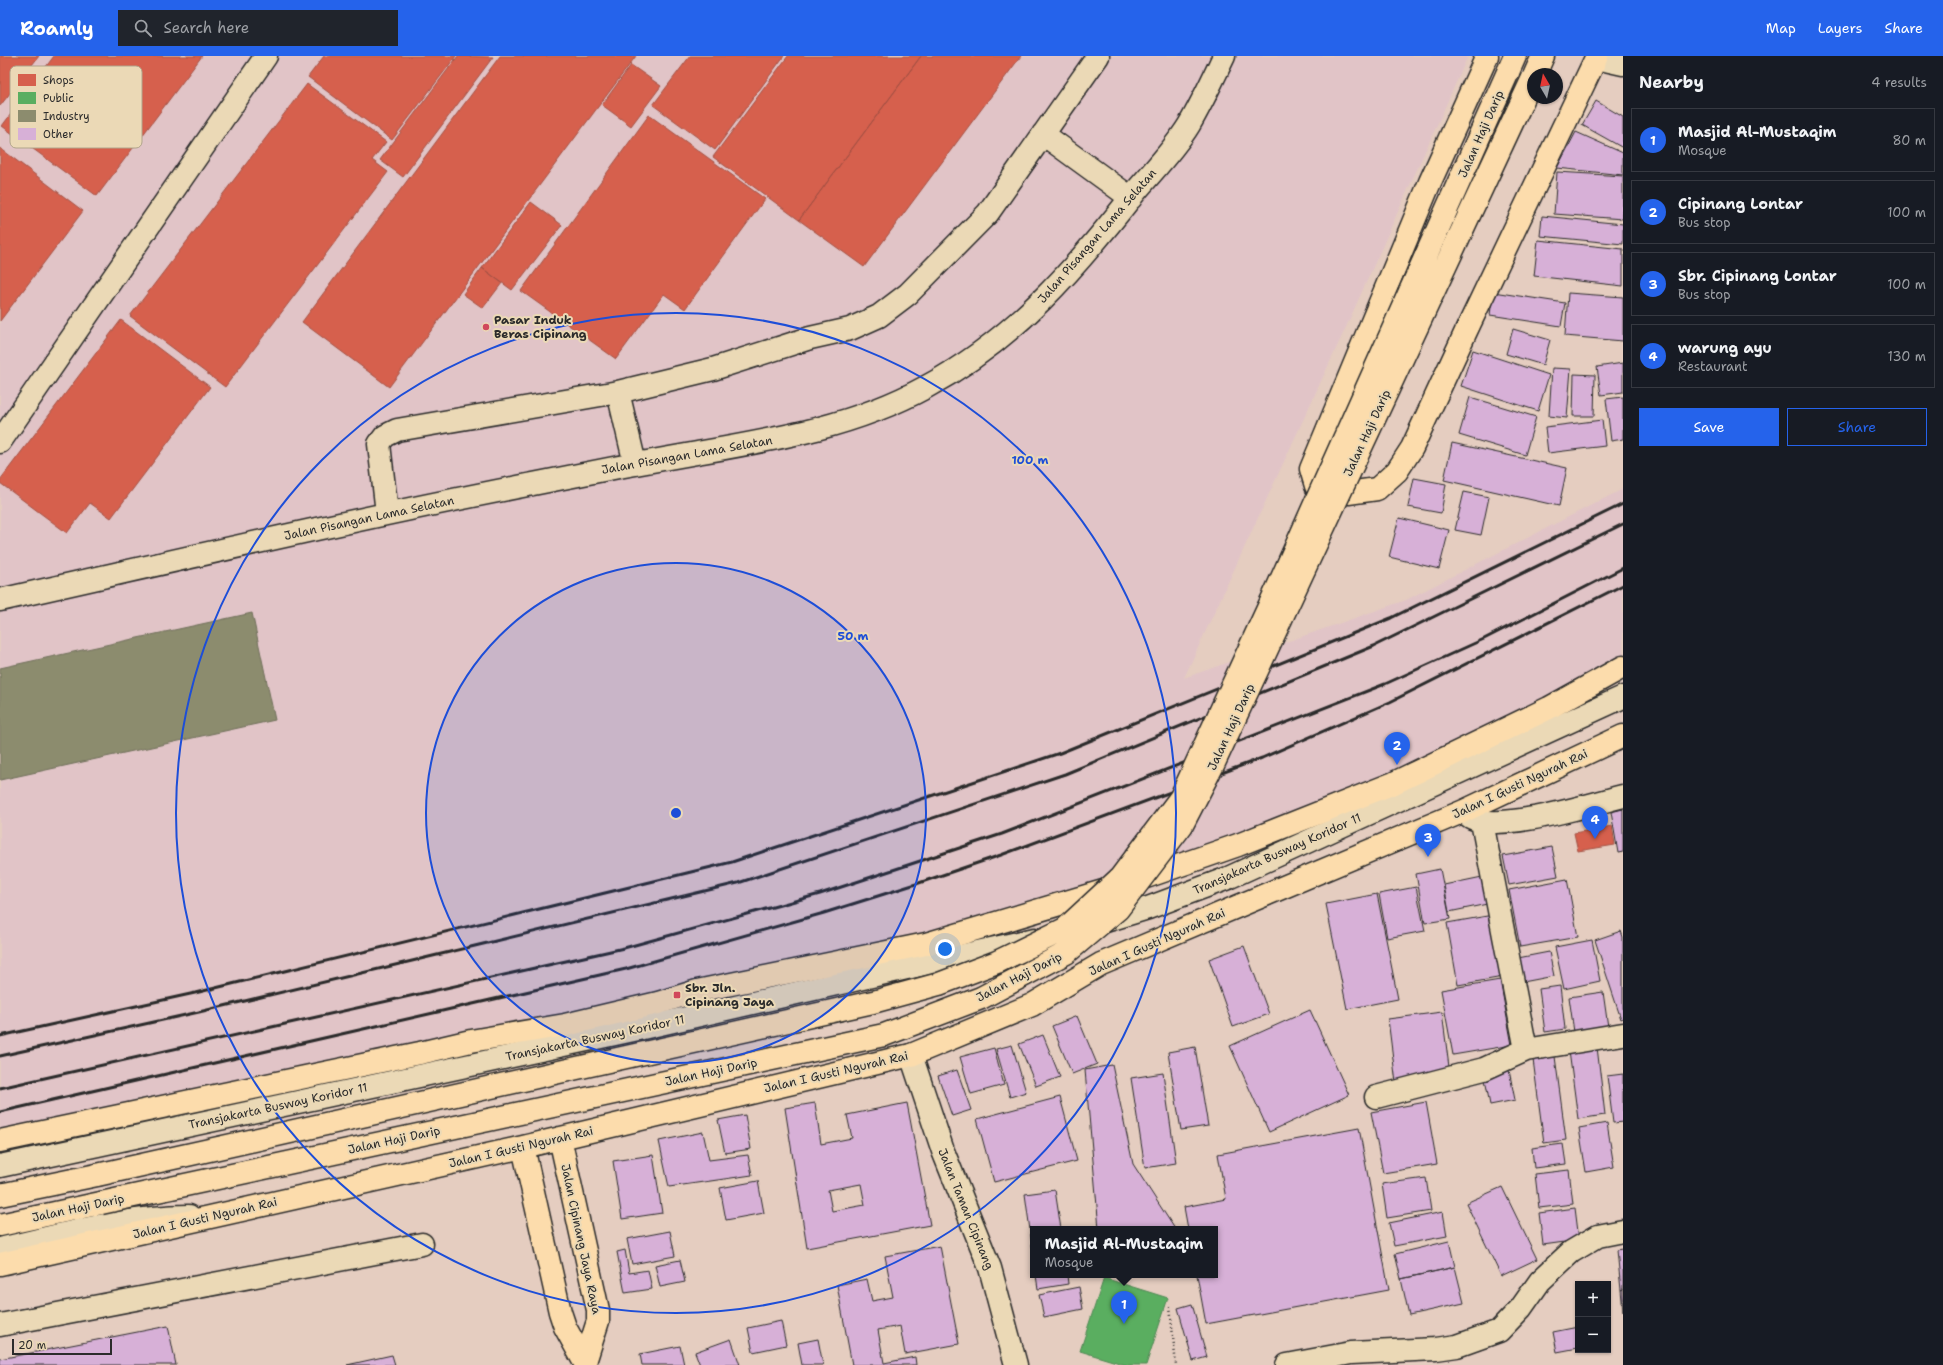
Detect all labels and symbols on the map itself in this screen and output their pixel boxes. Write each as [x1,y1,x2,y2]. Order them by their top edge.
legend [10,66,142,148]
north arrow [1527,68,1563,104]
text: Shops [43,73,74,88]
street label: Jalan Haji Darip [1455,88,1508,180]
text: Public [43,91,74,106]
text: Industry [43,109,90,124]
text: Other [43,127,74,142]
street label: Jalan Pisangan Lama Selatan [1034,165,1160,307]
place label: Pasar Induk Beras Cipinang [494,312,587,342]
marker: Pasar Induk Beras Cipinang [481,322,491,332]
street label: Jalan Haji Darip [1340,387,1394,479]
street label: Jalan Pisangan Lama Selatan [600,432,774,478]
text: 100 m [1012,452,1049,468]
street label: Jalan Pisangan Lama Selatan [283,492,455,544]
text: 50 m [838,628,869,644]
street label: Jalan Haji Darip [1204,681,1258,773]
pin: 2 [1384,732,1410,765]
street label: Jalan I Gusti Ngurah Rai [1450,746,1590,822]
centre of rings [669,806,683,820]
pin: 4 [1582,806,1608,839]
street label: Transjakarta Busway Koridor 11 [1190,810,1364,898]
pin: 3 [1415,824,1441,857]
street label: Jalan I Gusti Ngurah Rai [1086,905,1228,979]
your location [935,939,955,959]
street label: Jalan Haji Darip [974,948,1065,1005]
place label: Sbr. Jln. Cipinang Jaya [685,980,775,1010]
marker: Sbr. Jln. Cipinang Jaya [672,990,682,1000]
street label: Transjakarta Busway Koridor 11 [504,1011,686,1065]
street label: Jalan I Gusti Ngurah Rai [762,1048,910,1096]
street label: Jalan Haji Darip [663,1054,759,1090]
street label: Transjakarta Busway Koridor 11 [187,1079,369,1133]
street label: Jalan Haji Darip [346,1122,442,1158]
street label: Jalan I Gusti Ngurah Rai [447,1123,595,1171]
street label: Jalan Taman Cipinang [934,1146,998,1272]
street label: Jalan Cipinang Jaya Raya [557,1162,605,1316]
street label: Jalan Haji Darip [30,1190,126,1226]
street label: Jalan I Gusti Ngurah Rai [131,1194,279,1242]
pin: 1 [1111,1291,1137,1324]
scale bar [12,1337,112,1356]

